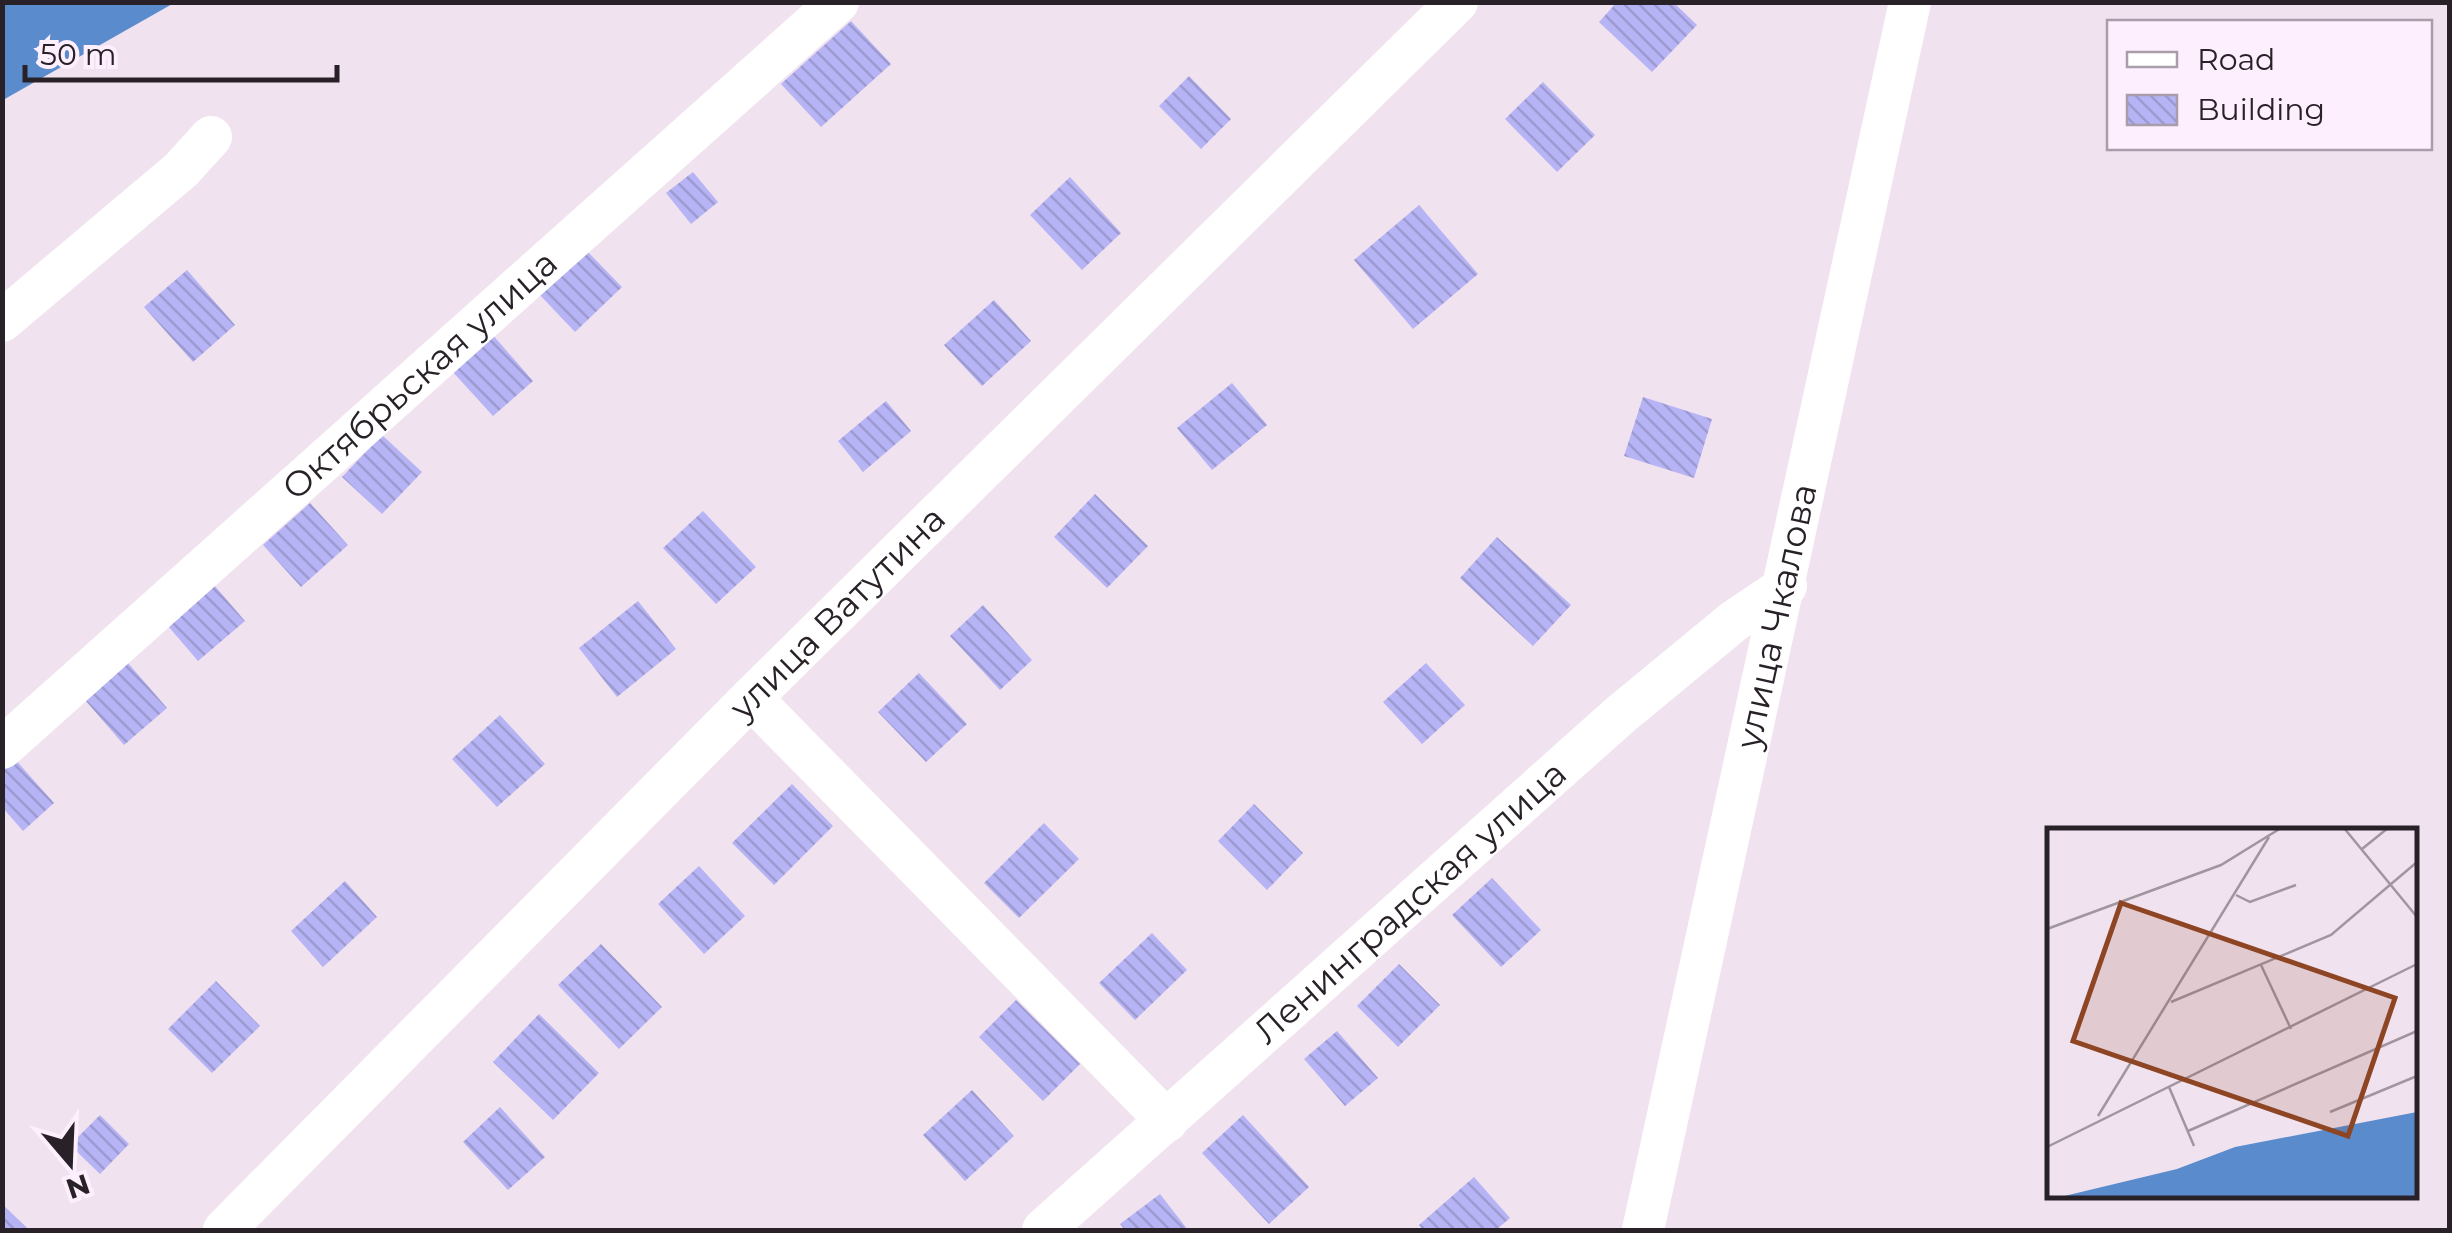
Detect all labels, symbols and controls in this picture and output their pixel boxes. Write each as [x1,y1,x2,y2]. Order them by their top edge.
scale bar [25,20,338,82]
legend [2107,20,2432,150]
text: 50 m [40,36,117,73]
text: Road [2197,41,2275,78]
text: Building [2197,91,2325,128]
street label: Октябрьская улица [273,241,566,509]
street label: улица Чкалова [1726,480,1826,754]
street label: улица Ватутина [719,497,954,729]
street label: Ленинградская улица [1245,751,1575,1053]
inset map [2047,828,2417,1198]
north arrow [20,1113,120,1213]
text: N [62,1167,94,1206]

